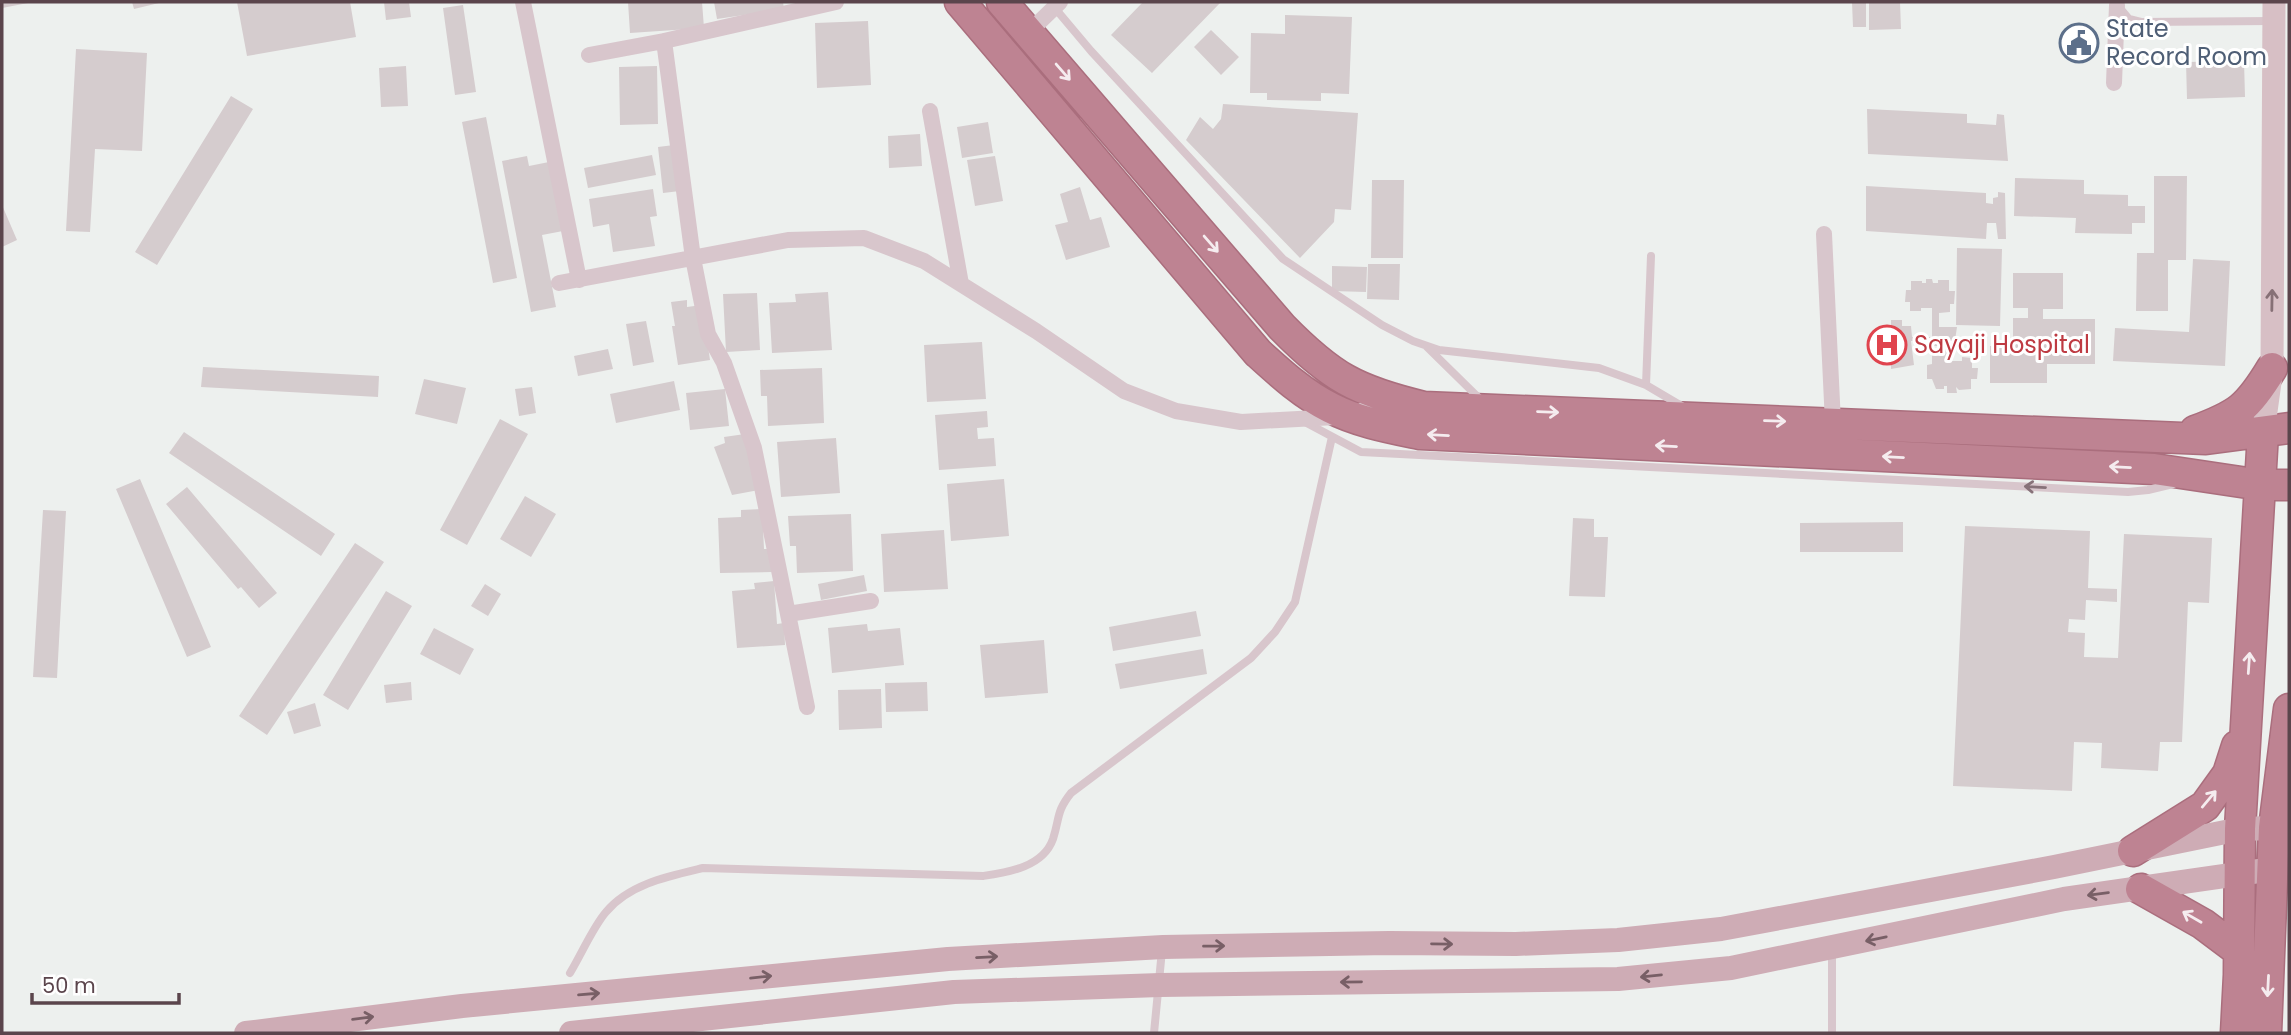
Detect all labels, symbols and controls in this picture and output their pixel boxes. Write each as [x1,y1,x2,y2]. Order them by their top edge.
place label: State Record Room [2106,12,2267,73]
public building icon: State Record Room [2058,22,2100,64]
one-way arrow [1055,63,1071,81]
one-way arrow [1203,235,1219,253]
one-way arrow [2265,289,2279,312]
hospital icon: Sayaji Hospital [1866,324,1908,366]
place label: Sayaji Hospital [1914,328,2090,361]
one-way arrow [1536,405,1559,418]
one-way arrow [1763,414,1786,427]
one-way arrow [1427,429,1450,442]
one-way arrow [1654,439,1677,452]
one-way arrow [1882,450,1905,463]
one-way arrow [2109,461,2132,474]
one-way arrow [2024,480,2047,493]
one-way arrow [2243,653,2256,675]
one-way arrow [2201,790,2217,808]
one-way arrow [2088,888,2110,901]
one-way arrow [2182,910,2203,923]
one-way arrow [1865,933,1888,946]
one-way arrow [1430,937,1453,950]
one-way arrow [1203,939,1226,953]
one-way arrow [976,951,999,964]
scale bar [32,962,178,1006]
one-way arrow [1641,970,1663,983]
text: 50 m [42,971,96,1000]
one-way arrow [749,971,772,984]
one-way arrow [2262,974,2275,997]
one-way arrow [1339,975,1362,989]
one-way arrow [577,987,600,1000]
one-way arrow [351,1012,373,1025]

